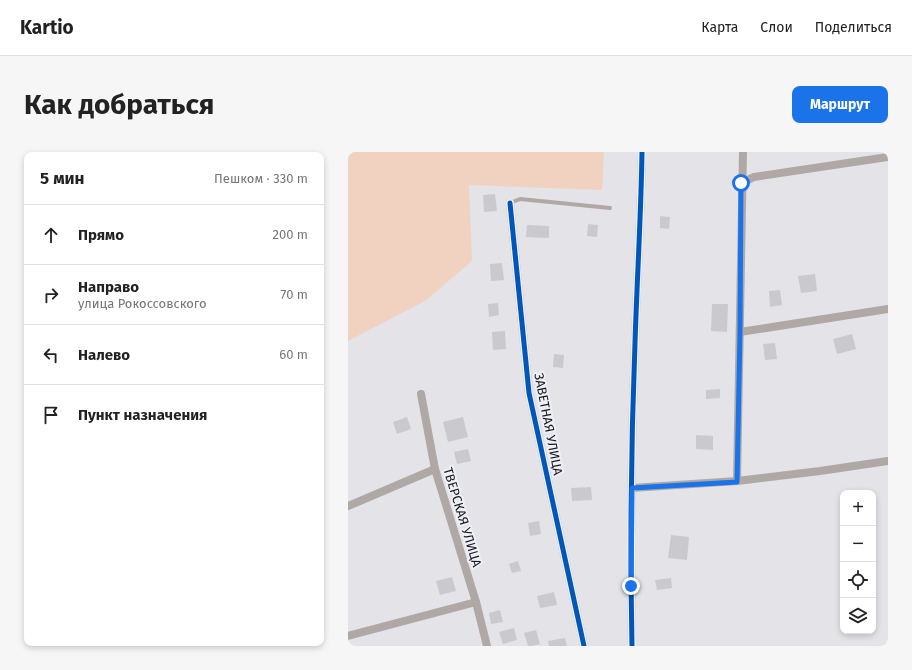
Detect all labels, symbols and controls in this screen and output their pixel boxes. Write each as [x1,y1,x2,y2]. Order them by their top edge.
text: Kartio [20,16,74,39]
text: Карта [701,19,738,36]
text: Слои [760,19,793,36]
text: Поделиться [815,19,892,36]
button: Маршрут [792,86,888,123]
text: Как добраться [24,88,214,121]
text: 5 мин [40,168,85,189]
text: Пешком · 330 m [214,171,308,186]
route start [732,174,750,192]
icon: ahead [40,224,62,246]
text: Прямо [78,226,124,244]
text: 200 m [272,227,308,242]
text: Направо [78,278,139,296]
icon: right [40,284,62,306]
text: 70 m [281,287,308,302]
text: улица Рокоссовского [78,296,207,311]
icon: left [40,344,62,366]
text: Налево [78,346,130,364]
text: 60 m [279,347,308,362]
street label: ЗАВЕТНАЯ УЛИЦА [531,372,566,477]
icon: arrive [40,404,62,426]
text: Пункт назначения [78,406,207,424]
street label: ТВЕРСКАЯ УЛИЦА [440,466,485,569]
map controls [840,490,876,634]
button: + [840,490,876,526]
button: − [840,526,876,562]
button: locate [840,562,876,598]
route end [622,577,640,595]
button: layers [840,598,876,634]

